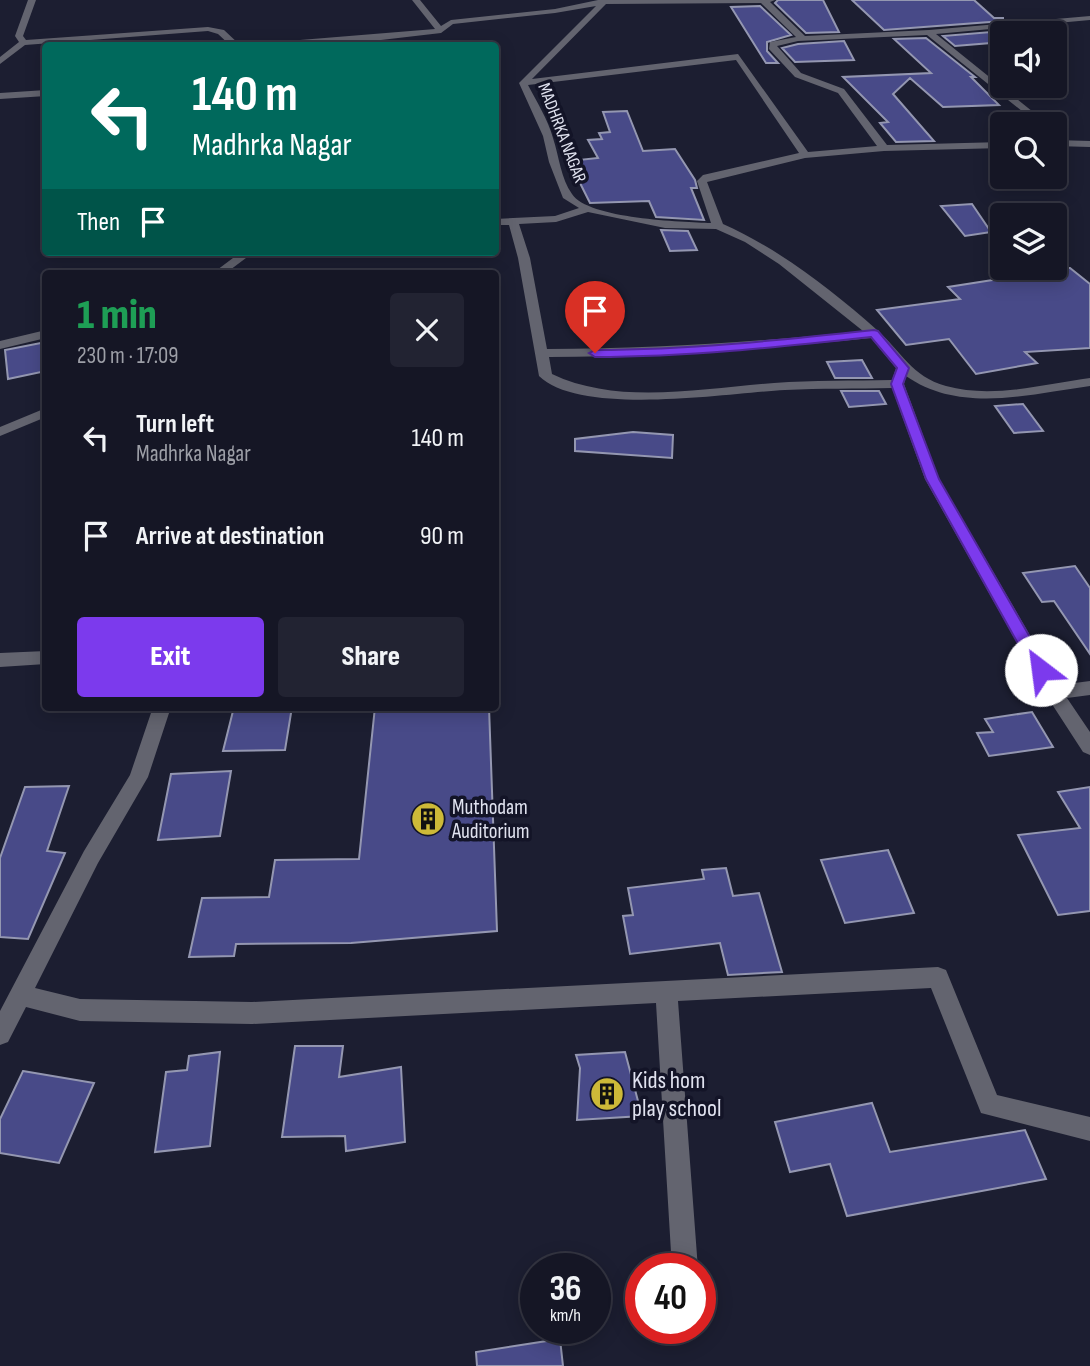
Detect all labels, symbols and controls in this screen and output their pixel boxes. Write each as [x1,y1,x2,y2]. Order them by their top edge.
map controls [990,21,1067,280]
button: sound [990,21,1067,98]
text: 140 m [192,66,298,125]
icon: left [77,70,168,161]
street label: MADHRKA NAGAR [533,80,591,186]
button: search [990,112,1067,189]
text: Madhrka Nagar [192,126,352,165]
icon: arrive [134,203,172,241]
button: layers [990,203,1067,280]
text: Then [77,207,120,238]
pin [565,281,625,353]
text: 1 min [77,290,157,341]
icon: arrive [576,292,614,330]
button: close [390,293,464,367]
text: 230 m · 17:09 [77,342,179,370]
text: Turn left [136,409,214,440]
icon: left [77,419,115,457]
text: 140 m [412,423,464,454]
text: Madhrka Nagar [136,440,251,468]
icon: arrive [77,517,115,555]
text: Arrive at destination [136,521,324,552]
text: 90 m [420,521,464,552]
button: Exit [77,617,264,697]
button: Share [278,617,464,697]
position arrow [1004,633,1078,707]
place label: Muthodam Auditorium [451,795,530,844]
building icon: Muthodam Auditorium [409,800,447,838]
place label: Kids hom play school [632,1066,721,1123]
building icon: Kids hom play school [588,1075,626,1113]
speed limit sign: 40 [625,1253,716,1344]
text: 36 [549,1268,582,1311]
text: km/h [550,1305,581,1326]

